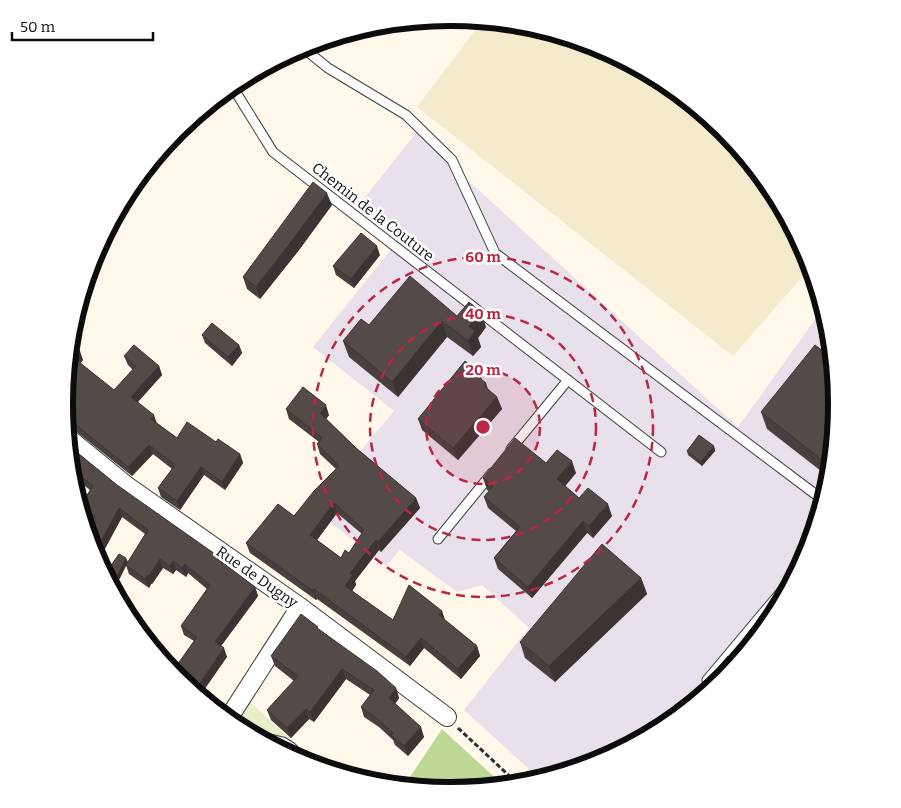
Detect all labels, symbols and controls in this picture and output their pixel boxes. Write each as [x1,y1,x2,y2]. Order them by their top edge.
scale bar [12,10,154,42]
text: 50 m [20,18,56,36]
street label: Chemin de la Couture [308,159,438,265]
text: 60 m [465,248,501,266]
text: 40 m [465,305,502,323]
text: 20 m [466,361,501,379]
centre of rings [474,418,492,436]
street label: Rue de Dugny [213,542,301,612]

